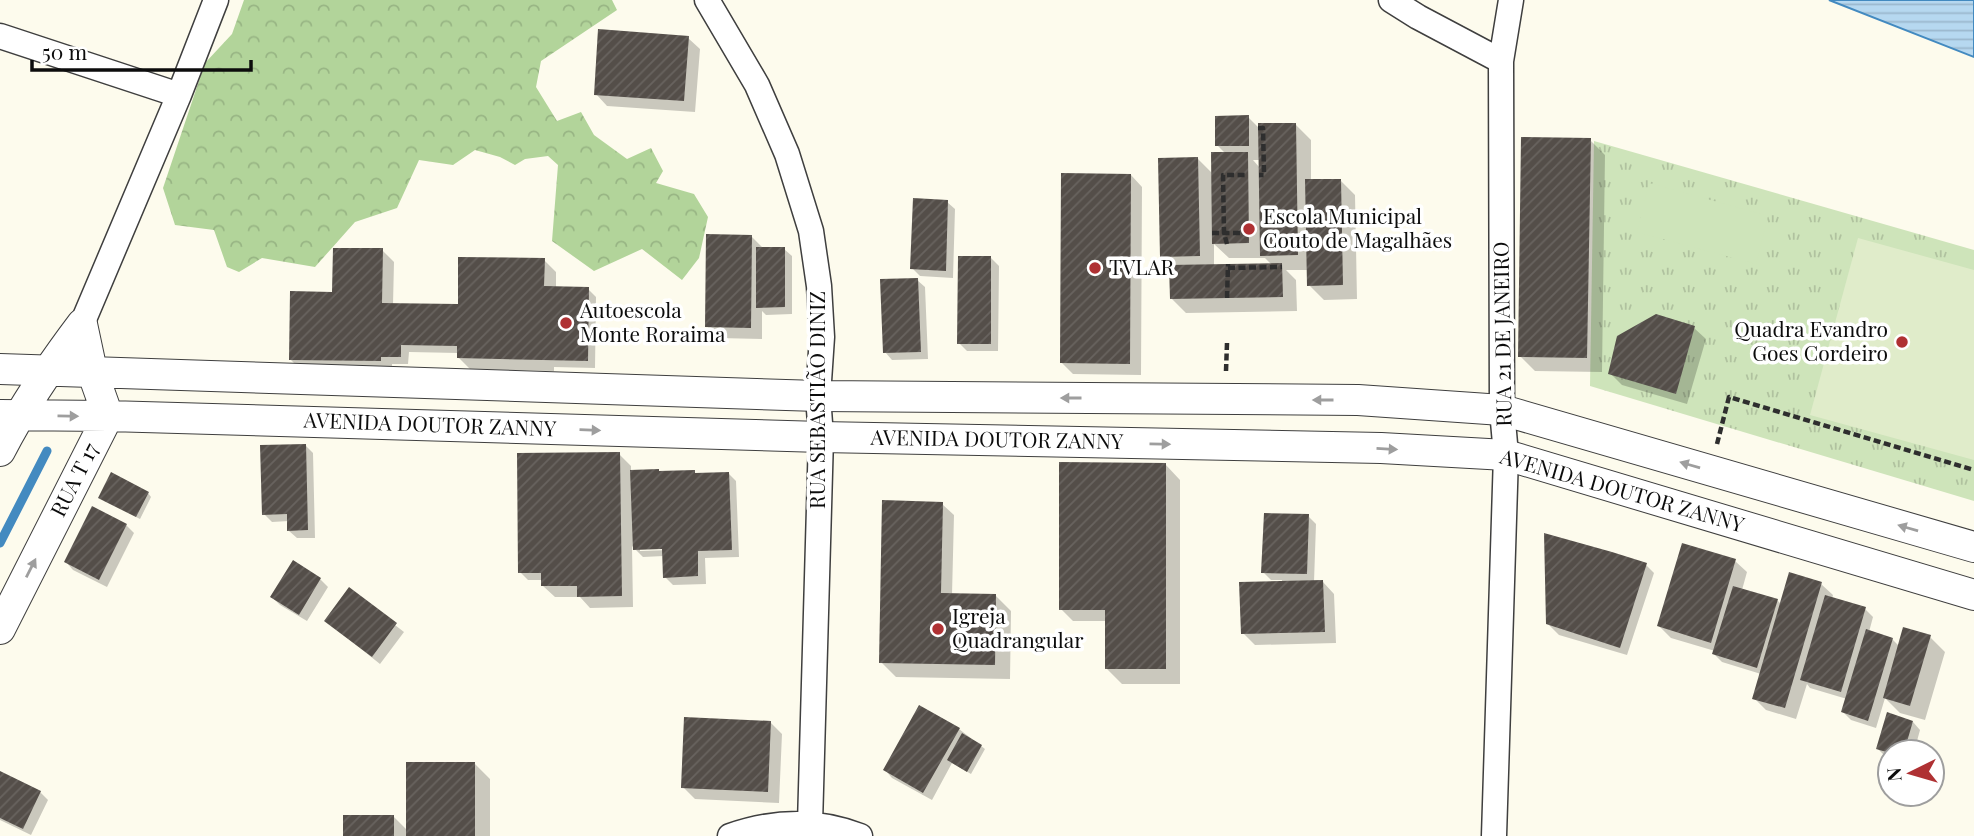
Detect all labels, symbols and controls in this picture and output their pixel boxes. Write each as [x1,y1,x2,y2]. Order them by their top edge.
scale bar [32,28,250,72]
text: 50 m [42,37,88,65]
place label: Escola Municipal Couto de Magalhães [1263,201,1452,253]
marker: Escola Municipal Couto de Magalhães [1241,221,1257,237]
street label: RUA 21 DE JANEIRO [1485,241,1517,427]
place label: TVLAR [1109,252,1174,280]
marker: TVLAR [1087,260,1103,276]
street label: RUA SEBASTIÃO DINIZ [802,291,830,509]
place label: Autoescola Monte Roraima [579,295,726,347]
place label: Quadra Evandro Goes Cordeiro [1734,314,1888,366]
marker: Autoescola Monte Roraima [558,315,574,331]
marker: Quadra Evandro Goes Cordeiro [1894,334,1910,350]
one-way arrow [1060,392,1082,404]
one-way arrow [1312,394,1334,406]
street label: AVENIDA DOUTOR ZANNY [302,405,557,441]
one-way arrow [57,410,79,421]
street label: AVENIDA DOUTOR ZANNY [869,422,1124,454]
one-way arrow [579,424,601,436]
street label: RUA T 17 [43,437,104,521]
one-way arrow [1149,438,1171,449]
street label: AVENIDA DOUTOR ZANNY [1496,441,1748,538]
one-way arrow [1377,443,1399,454]
one-way arrow [1679,459,1700,469]
one-way arrow [1898,522,1919,532]
one-way arrow [25,558,36,578]
place label: Igreja Quadrangular [952,601,1084,653]
marker: Igreja Quadrangular [930,621,946,637]
north arrow [1876,738,1946,808]
text: N [1879,766,1907,783]

